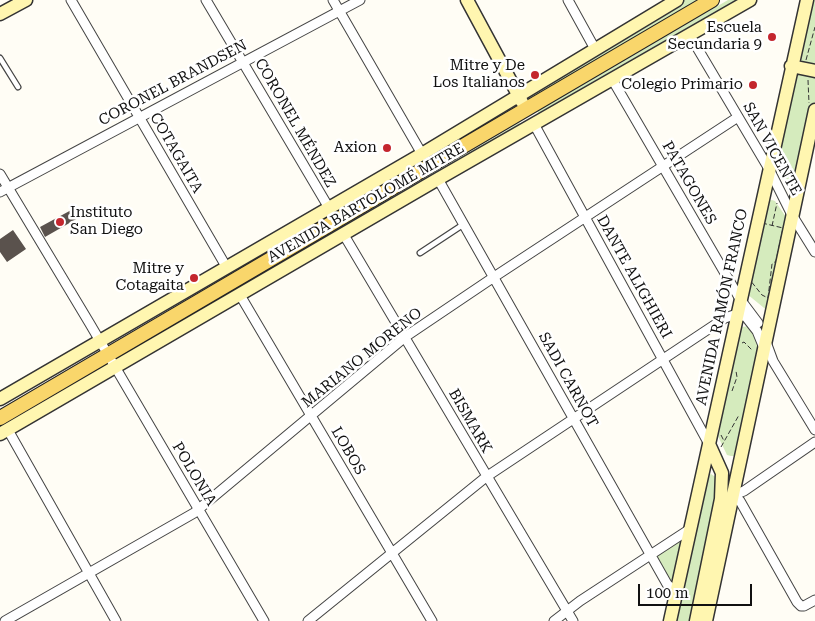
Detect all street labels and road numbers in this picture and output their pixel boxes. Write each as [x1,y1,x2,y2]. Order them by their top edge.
street label: CORONEL BRANDSEN [96,36,250,130]
street label: CORONEL MÉNDEZ [251,55,339,191]
street label: SAN VICENTE [739,99,805,199]
street label: COTAGAITA [146,110,206,196]
street label: PATAGONES [658,138,720,228]
street label: AVENIDA BARTOLOMÉ MITRE [265,139,467,267]
street label: AVENIDA RAMÓN FRANCO [692,207,752,407]
street label: DANTE ALIGHIERI [593,212,675,342]
street label: MARIANO MORENO [298,304,426,412]
street label: SADI CARNOT [534,329,602,431]
street label: BISMARK [444,386,496,456]
street label: LOBOS [327,424,369,478]
street label: POLONIA [168,439,220,509]

